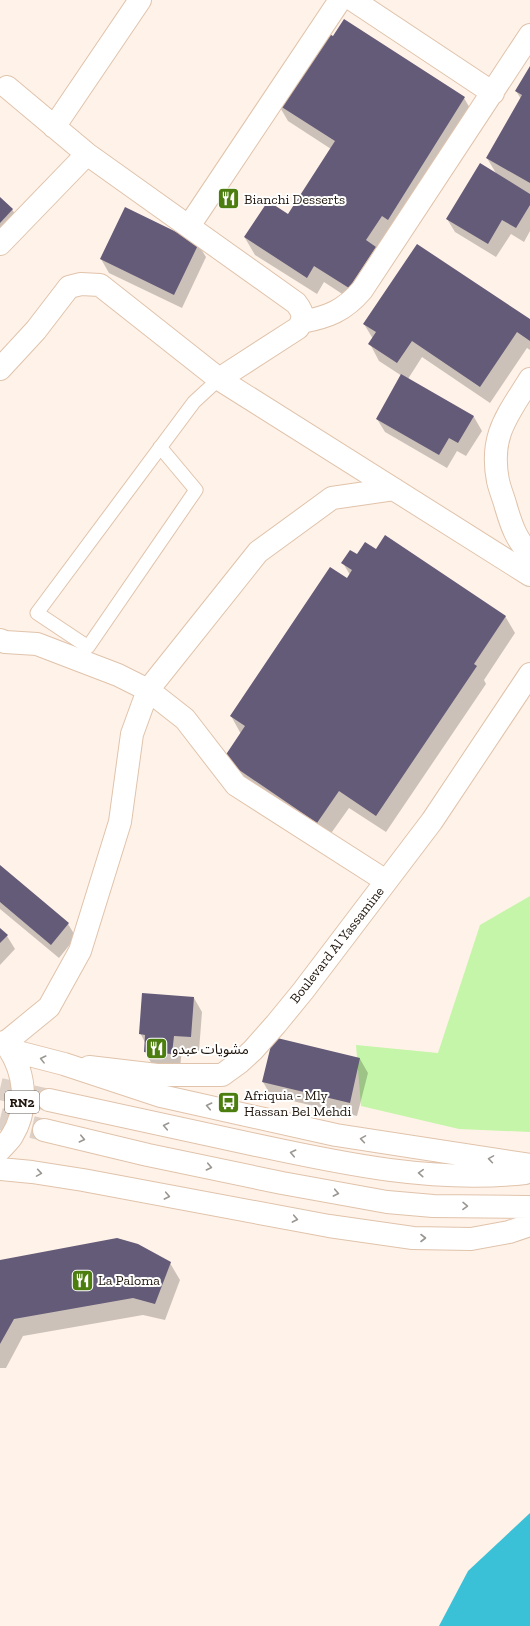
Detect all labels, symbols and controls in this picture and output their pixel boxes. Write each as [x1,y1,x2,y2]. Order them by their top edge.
restaurant icon: Bianchi Desserts [215,186,241,212]
place label: Bianchi Desserts [244,191,345,208]
street label: Boulevard Al Yassamine [286,883,388,1007]
restaurant icon: مشويات عبدو [143,1036,169,1062]
place label: مشويات عبدو [172,1041,249,1058]
one-way arrow [40,1055,47,1064]
place label: Afriquia - Mly Hassan Bel Mehdi [244,1087,351,1120]
bus stop icon: Afriquia - Mly Hassan Bel Mehdi [216,1090,242,1116]
road number: RN2 [5,1091,39,1113]
one-way arrow [205,1103,212,1111]
one-way arrow [163,1122,169,1130]
one-way arrow [78,1134,85,1143]
one-way arrow [360,1135,366,1144]
one-way arrow [290,1149,296,1157]
one-way arrow [488,1155,495,1164]
one-way arrow [205,1163,212,1171]
one-way arrow [36,1168,42,1177]
one-way arrow [418,1169,424,1178]
one-way arrow [333,1188,339,1196]
one-way arrow [164,1191,170,1199]
one-way arrow [462,1202,468,1211]
one-way arrow [291,1215,298,1223]
one-way arrow [420,1234,426,1243]
restaurant icon: La Paloma [69,1267,95,1293]
place label: La Paloma [98,1272,160,1289]

